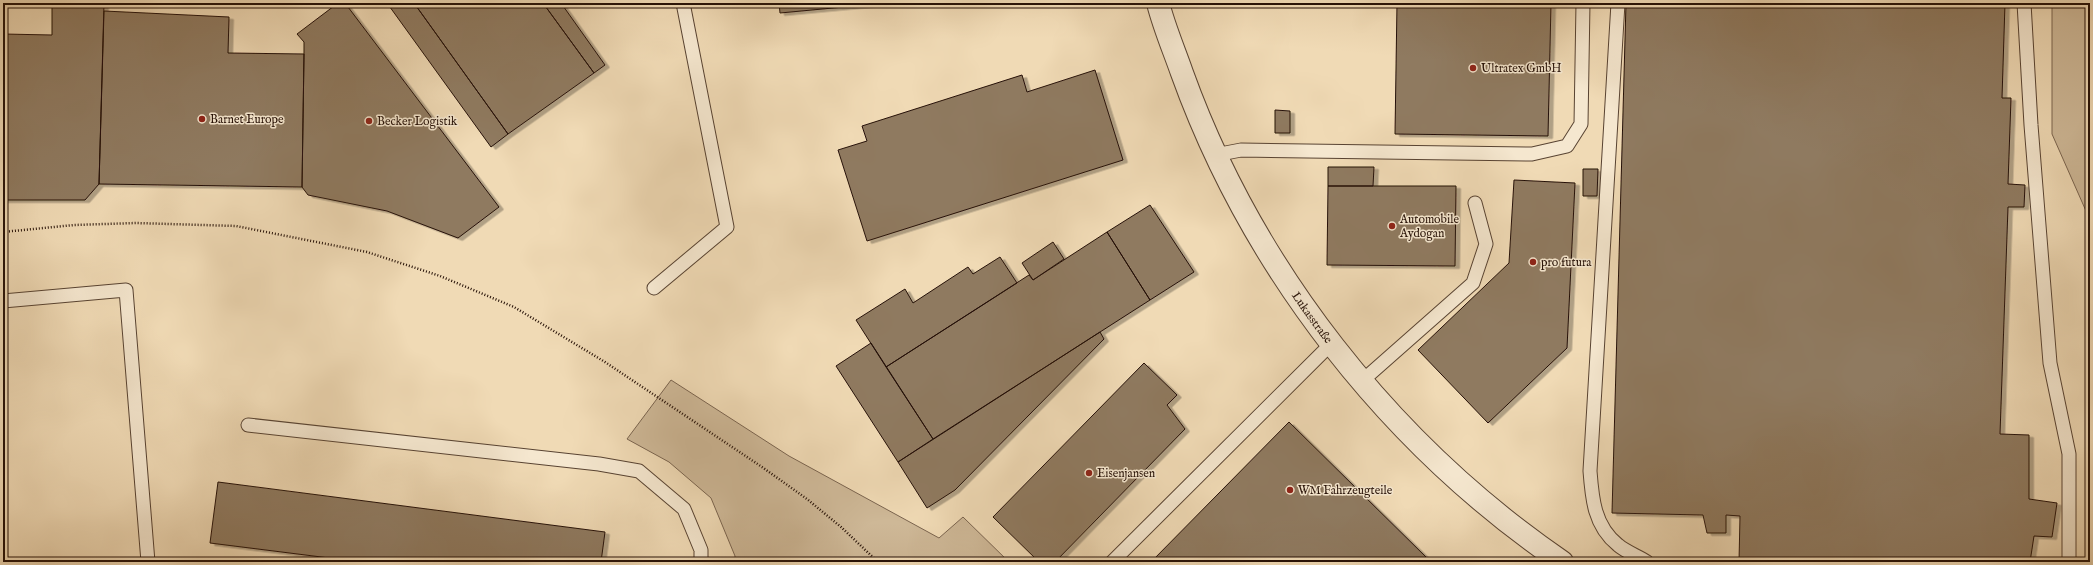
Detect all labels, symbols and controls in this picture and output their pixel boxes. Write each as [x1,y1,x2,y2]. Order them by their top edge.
place label: Ultratex GmbH [1481,61,1562,76]
marker: Ultratex GmbH [1468,63,1478,73]
place label: Barnet Europe [210,112,284,128]
marker: Barnet Europe [197,114,207,124]
place label: Becker Logistik [377,114,458,129]
marker: Becker Logistik [364,116,374,126]
place label: Automobile Aydogan [1399,212,1459,241]
marker: Automobile Aydogan [1387,221,1397,231]
place label: pro futura [1541,255,1592,271]
marker: pro futura [1528,257,1538,267]
street label: Lukasstraße [1288,289,1336,347]
place label: Eisenjansen [1097,466,1156,481]
marker: Eisenjansen [1084,468,1094,478]
place label: WM Fahrzeugteile [1298,483,1393,498]
marker: WM Fahrzeugteile [1285,485,1295,495]

